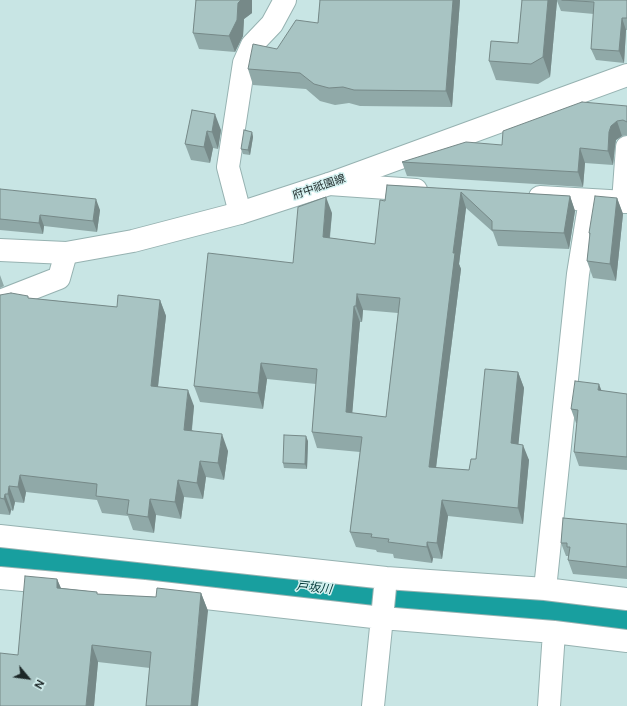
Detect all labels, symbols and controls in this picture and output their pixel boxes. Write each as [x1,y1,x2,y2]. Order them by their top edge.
street label: 府中祇園線 [291,172,347,202]
water label: 戸坂川 [295,579,333,597]
north arrow [8,658,48,698]
text: N [31,677,47,691]

